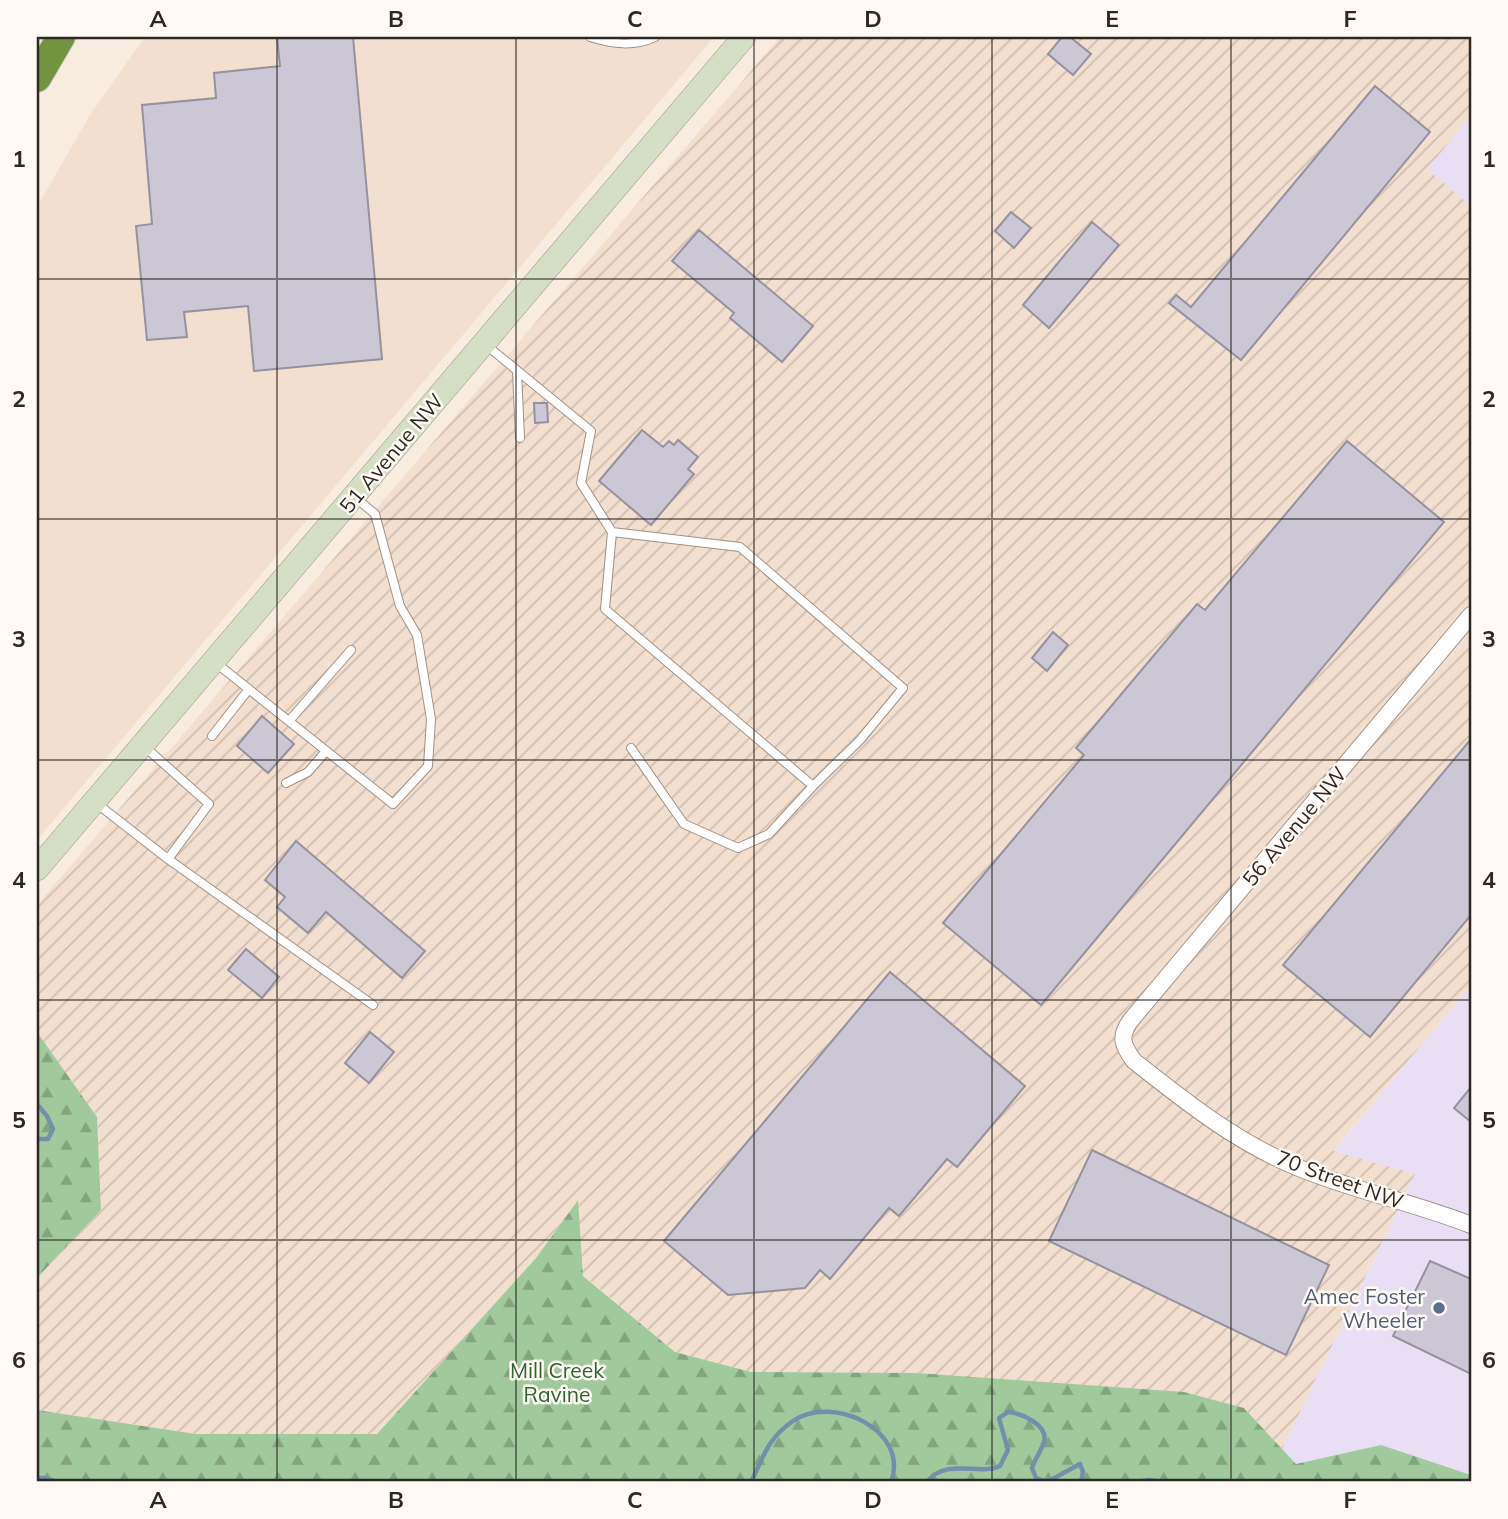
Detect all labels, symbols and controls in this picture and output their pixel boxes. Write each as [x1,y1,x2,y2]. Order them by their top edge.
text: A [149,4,167,33]
text: B [388,4,404,33]
text: C [627,4,643,33]
text: D [864,4,882,33]
text: E [1105,4,1119,33]
text: F [1343,4,1357,33]
text: 1 [12,144,26,173]
text: 1 [1482,144,1496,173]
text: 2 [12,384,26,413]
text: 2 [1482,384,1496,413]
street label: 51 Avenue NW [333,388,449,518]
text: 3 [12,624,26,653]
text: 3 [1482,624,1496,653]
street label: 56 Avenue NW [1236,761,1352,891]
text: 4 [12,865,26,894]
text: 4 [1482,865,1496,894]
text: 5 [12,1105,26,1134]
text: 5 [1482,1105,1496,1134]
street label: 70 Street NW [1273,1144,1407,1214]
place label: Amec Foster Wheeler [1304,1283,1425,1333]
marker: Amec Foster Wheeler [1431,1300,1447,1316]
text: 6 [12,1345,26,1374]
text: 6 [1482,1345,1496,1374]
park label: Mill Creek Ravine [510,1357,604,1407]
text: A [149,1485,167,1514]
text: B [388,1485,404,1514]
text: C [627,1485,643,1514]
text: D [864,1485,882,1514]
text: E [1105,1485,1119,1514]
text: F [1343,1485,1357,1514]

